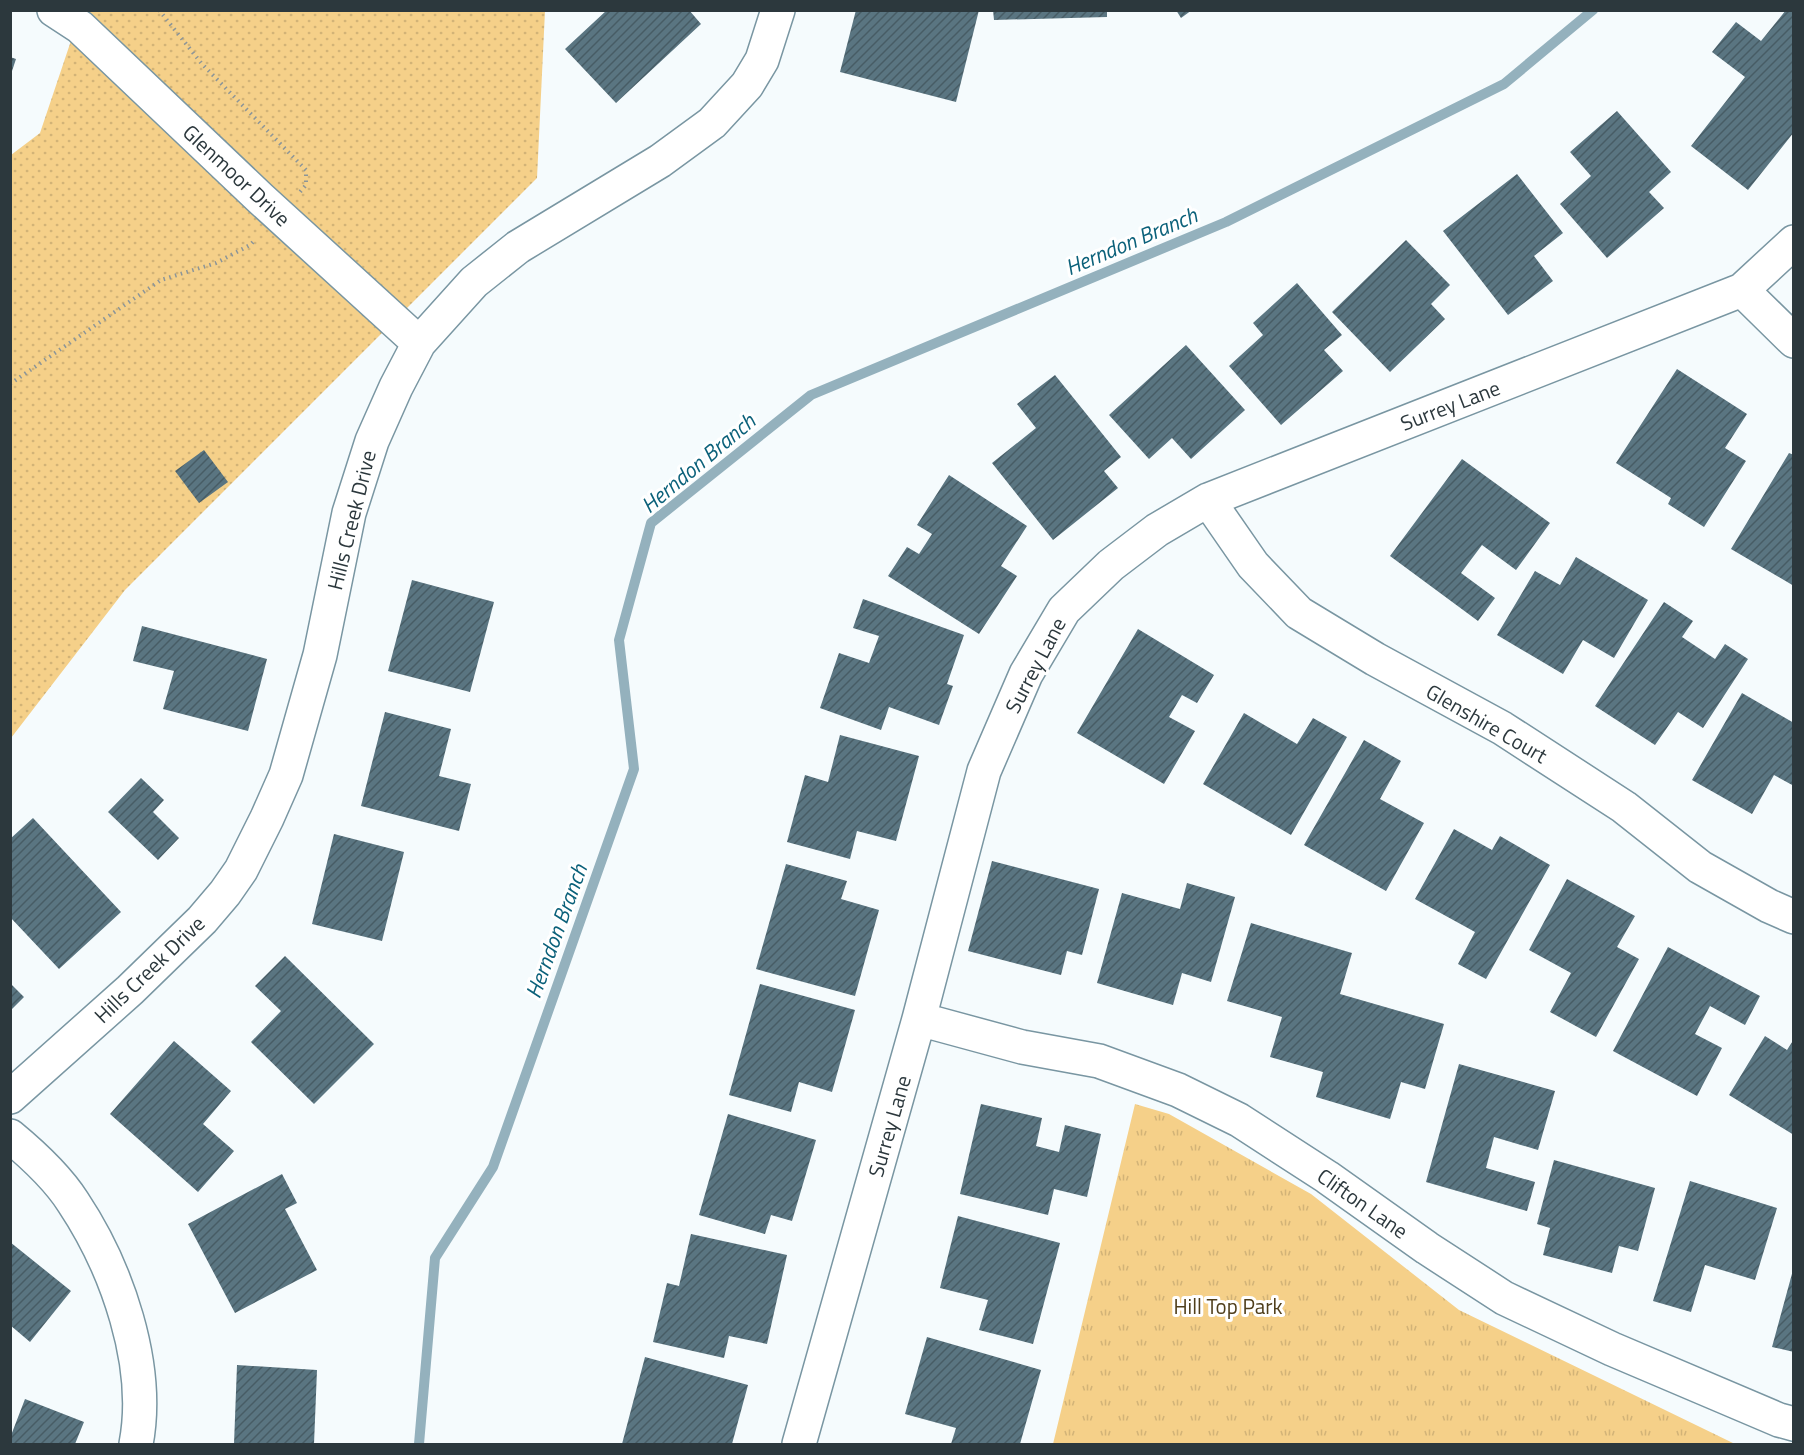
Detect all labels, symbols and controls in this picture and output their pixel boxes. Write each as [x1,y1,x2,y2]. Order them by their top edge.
street label: Glenmoor Drive [176,117,298,233]
water label: Herndon Branch [1060,197,1203,284]
street label: Surrey Lane [1395,371,1505,439]
water label: Herndon Branch [633,404,764,521]
street label: Hills Creek Drive [318,447,384,593]
street label: Surrey Lane [996,611,1074,719]
street label: Glenshire Court [1420,675,1554,771]
water label: Herndon Branch [516,858,596,1003]
street label: Hills Creek Drive [86,908,212,1030]
street label: Surrey Lane [859,1071,919,1181]
street label: Clifton Lane [1311,1160,1415,1246]
park label: Hill Top Park [1173,1290,1283,1322]

